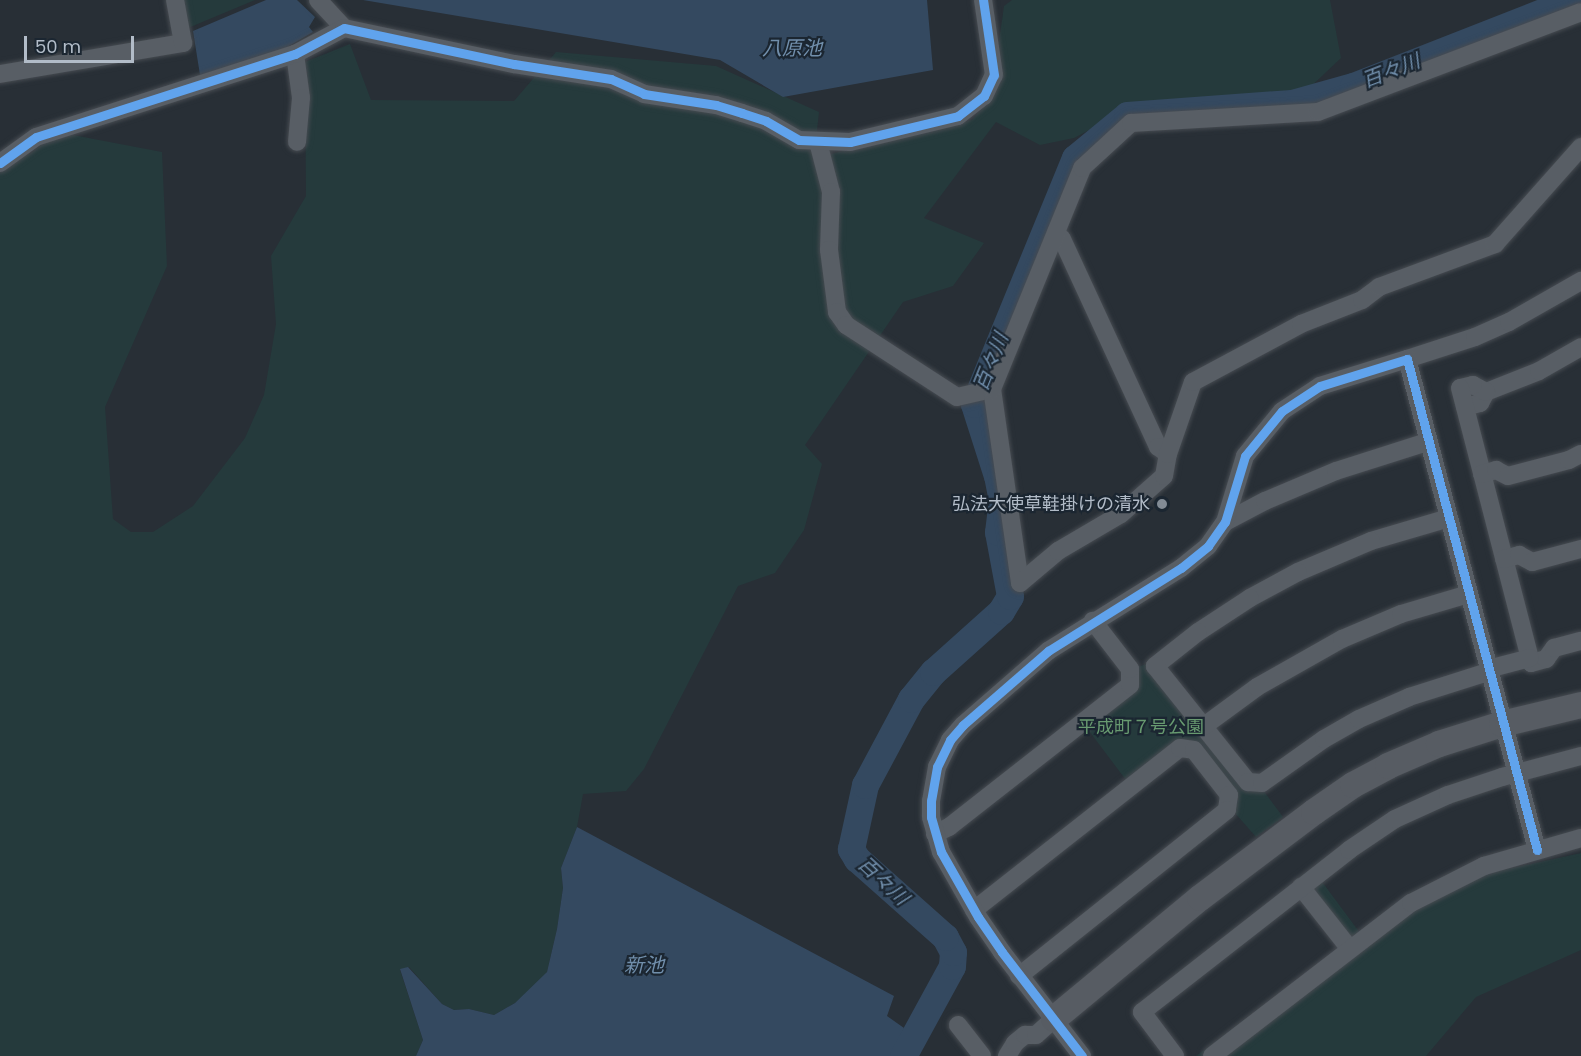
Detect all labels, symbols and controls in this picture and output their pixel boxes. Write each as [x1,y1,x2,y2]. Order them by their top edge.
scale bar [27,24,136,62]
text: 50 m [35,34,81,59]
water label: 八原池 [762,36,822,60]
water label: 百々川 [1359,49,1423,93]
water label: 百々川 [969,330,1013,394]
place label: 弘法大使草鞋掛けの清水 [952,493,1150,515]
marker: 弘法大使草鞋掛けの清水 [1155,497,1169,511]
park label: 平成町７号公園 [1078,716,1204,738]
water label: 百々川 [853,852,913,910]
water label: 新池 [624,953,664,977]

